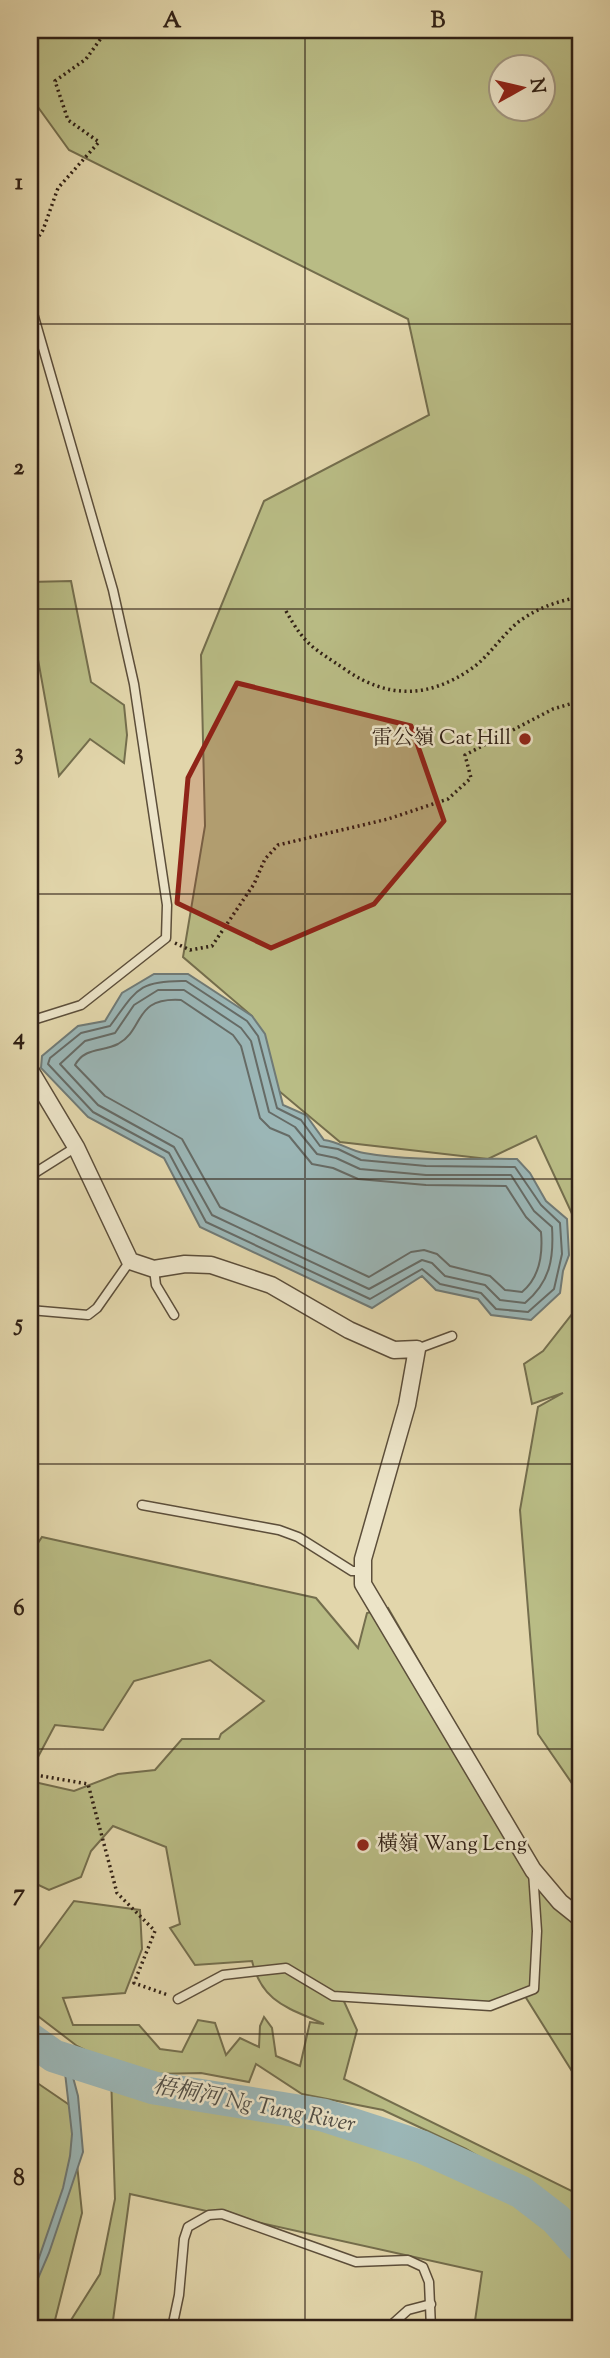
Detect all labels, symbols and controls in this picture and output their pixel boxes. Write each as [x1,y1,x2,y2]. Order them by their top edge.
text: A [163,5,182,38]
text: B [431,5,446,38]
north arrow [488,52,558,122]
text: N [522,77,551,95]
text: 1 [15,167,23,200]
text: 2 [14,452,25,485]
place label: 雷公嶺 Cat Hill [371,724,511,754]
marker: 雷公嶺 Cat Hill [517,731,533,747]
text: 3 [14,737,24,770]
text: 4 [12,1022,25,1055]
text: 5 [13,1308,23,1341]
text: 6 [13,1593,25,1626]
place label: 橫嶺 Wang Leng [377,1830,527,1860]
marker: 橫嶺 Wang Leng [355,1837,371,1853]
text: 7 [13,1878,25,1911]
water label: 梧桐河 Ng Tung River [150,2070,358,2142]
text: 8 [13,2163,25,2196]

